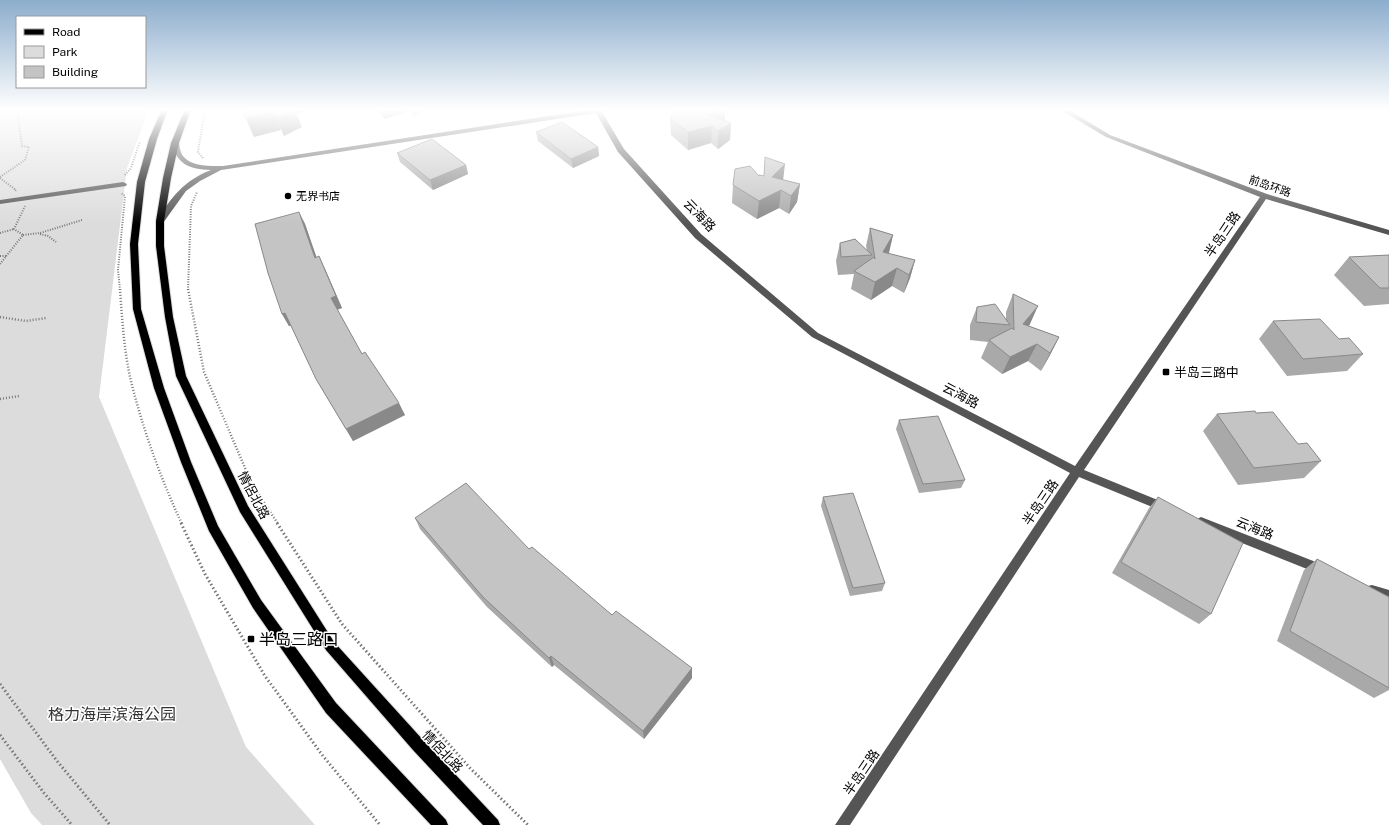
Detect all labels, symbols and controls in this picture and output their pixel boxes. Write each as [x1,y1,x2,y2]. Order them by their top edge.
legend [16,16,146,88]
text: Road [52,25,80,39]
text: Park [52,45,78,59]
text: Building [52,65,98,79]
street label: 前岛环路 [1247,173,1293,199]
place label: 无界书店 [296,190,340,202]
marker: 无界书店 [283,191,293,201]
street label: 云海路 [681,196,719,235]
street label: 半岛三路 [1202,209,1243,260]
place label: 半岛三路中 [1174,365,1239,380]
marker: 半岛三路中 [1161,367,1171,377]
street label: 云海路 [940,380,982,411]
street label: 情侶北路 [235,469,272,522]
street label: 半岛三路 [1020,477,1061,528]
street label: 云海路 [1234,514,1276,543]
place label: 半岛三路口 [259,630,339,649]
marker: 半岛三路口 [246,634,256,644]
park label: 格力海岸滨海公园 [48,705,176,724]
street label: 情侶北路 [419,727,466,775]
street label: 半岛三路 [841,747,882,798]

